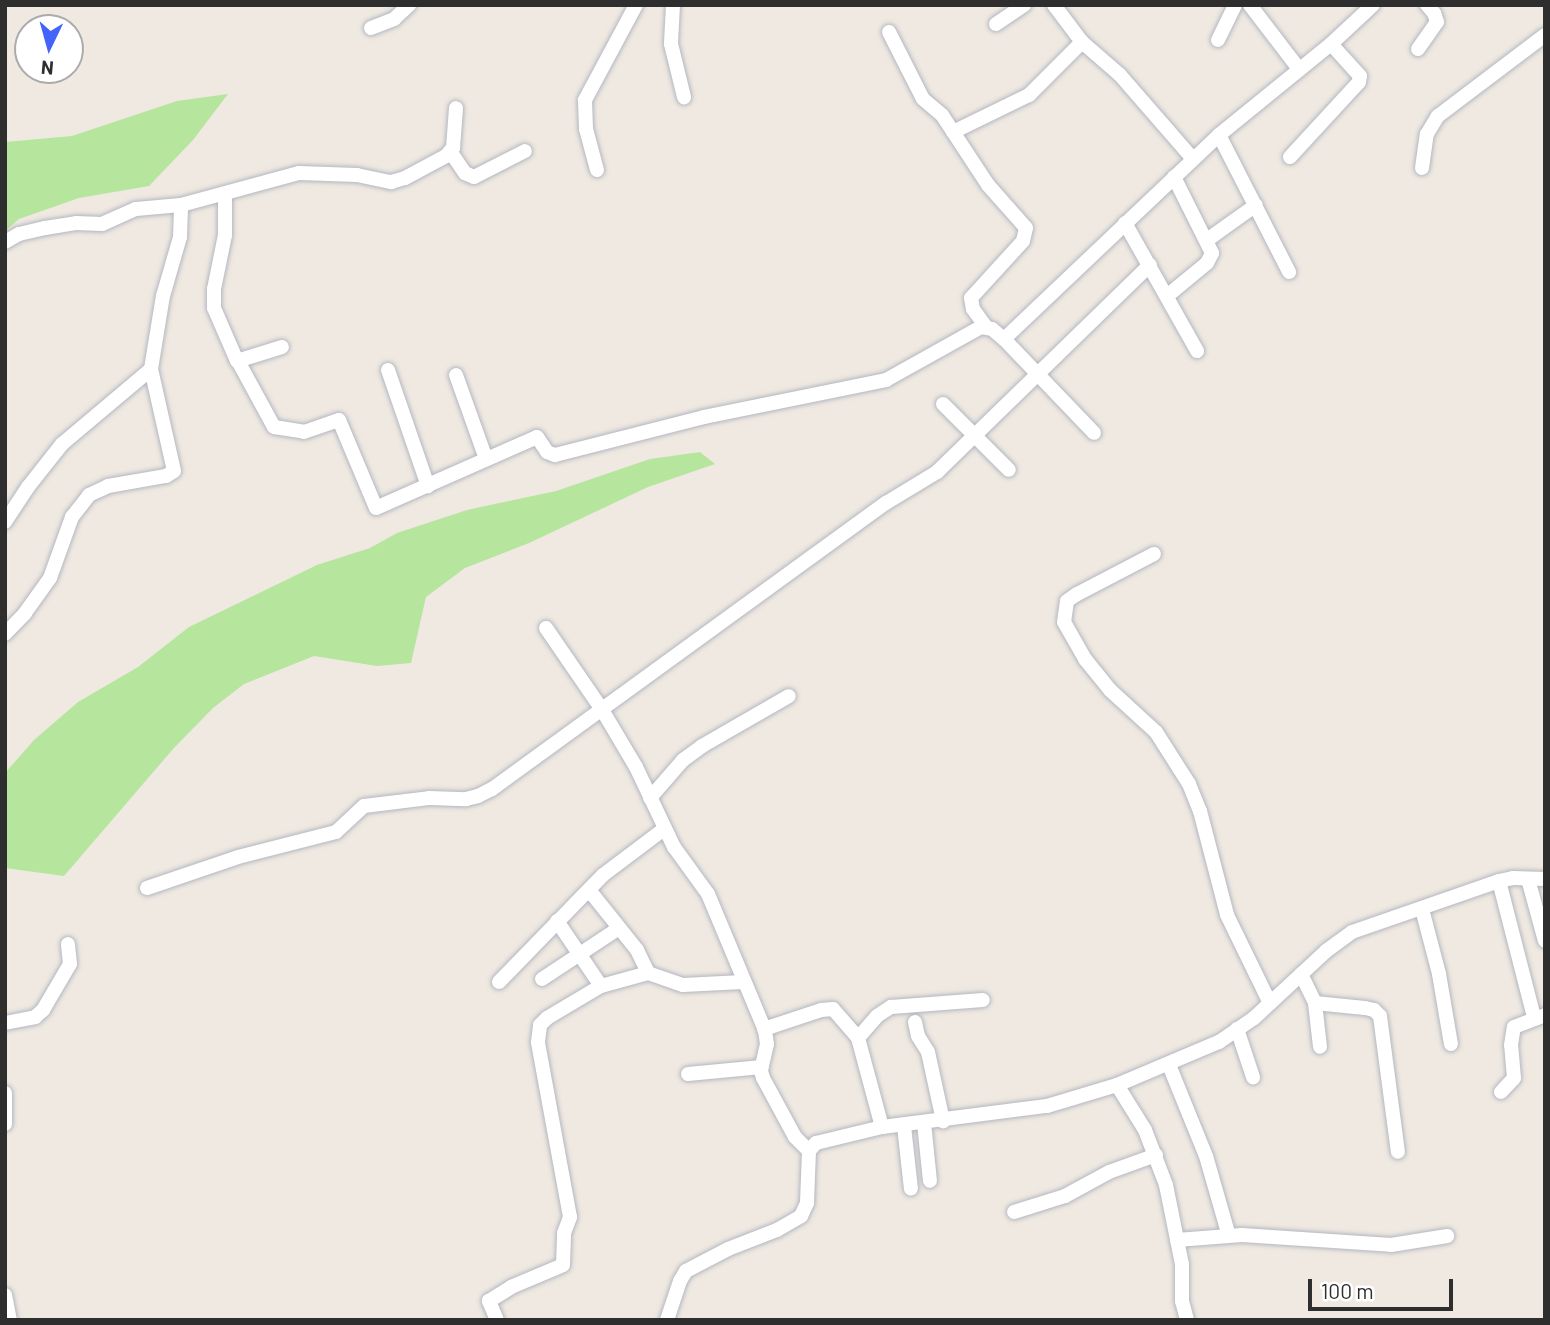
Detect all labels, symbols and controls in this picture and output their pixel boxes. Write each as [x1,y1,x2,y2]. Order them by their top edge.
north arrow [14,14,84,84]
text: N [40,56,55,80]
scale bar [1312,1266,1457,1310]
text: 100 m [1321,1278,1374,1303]

